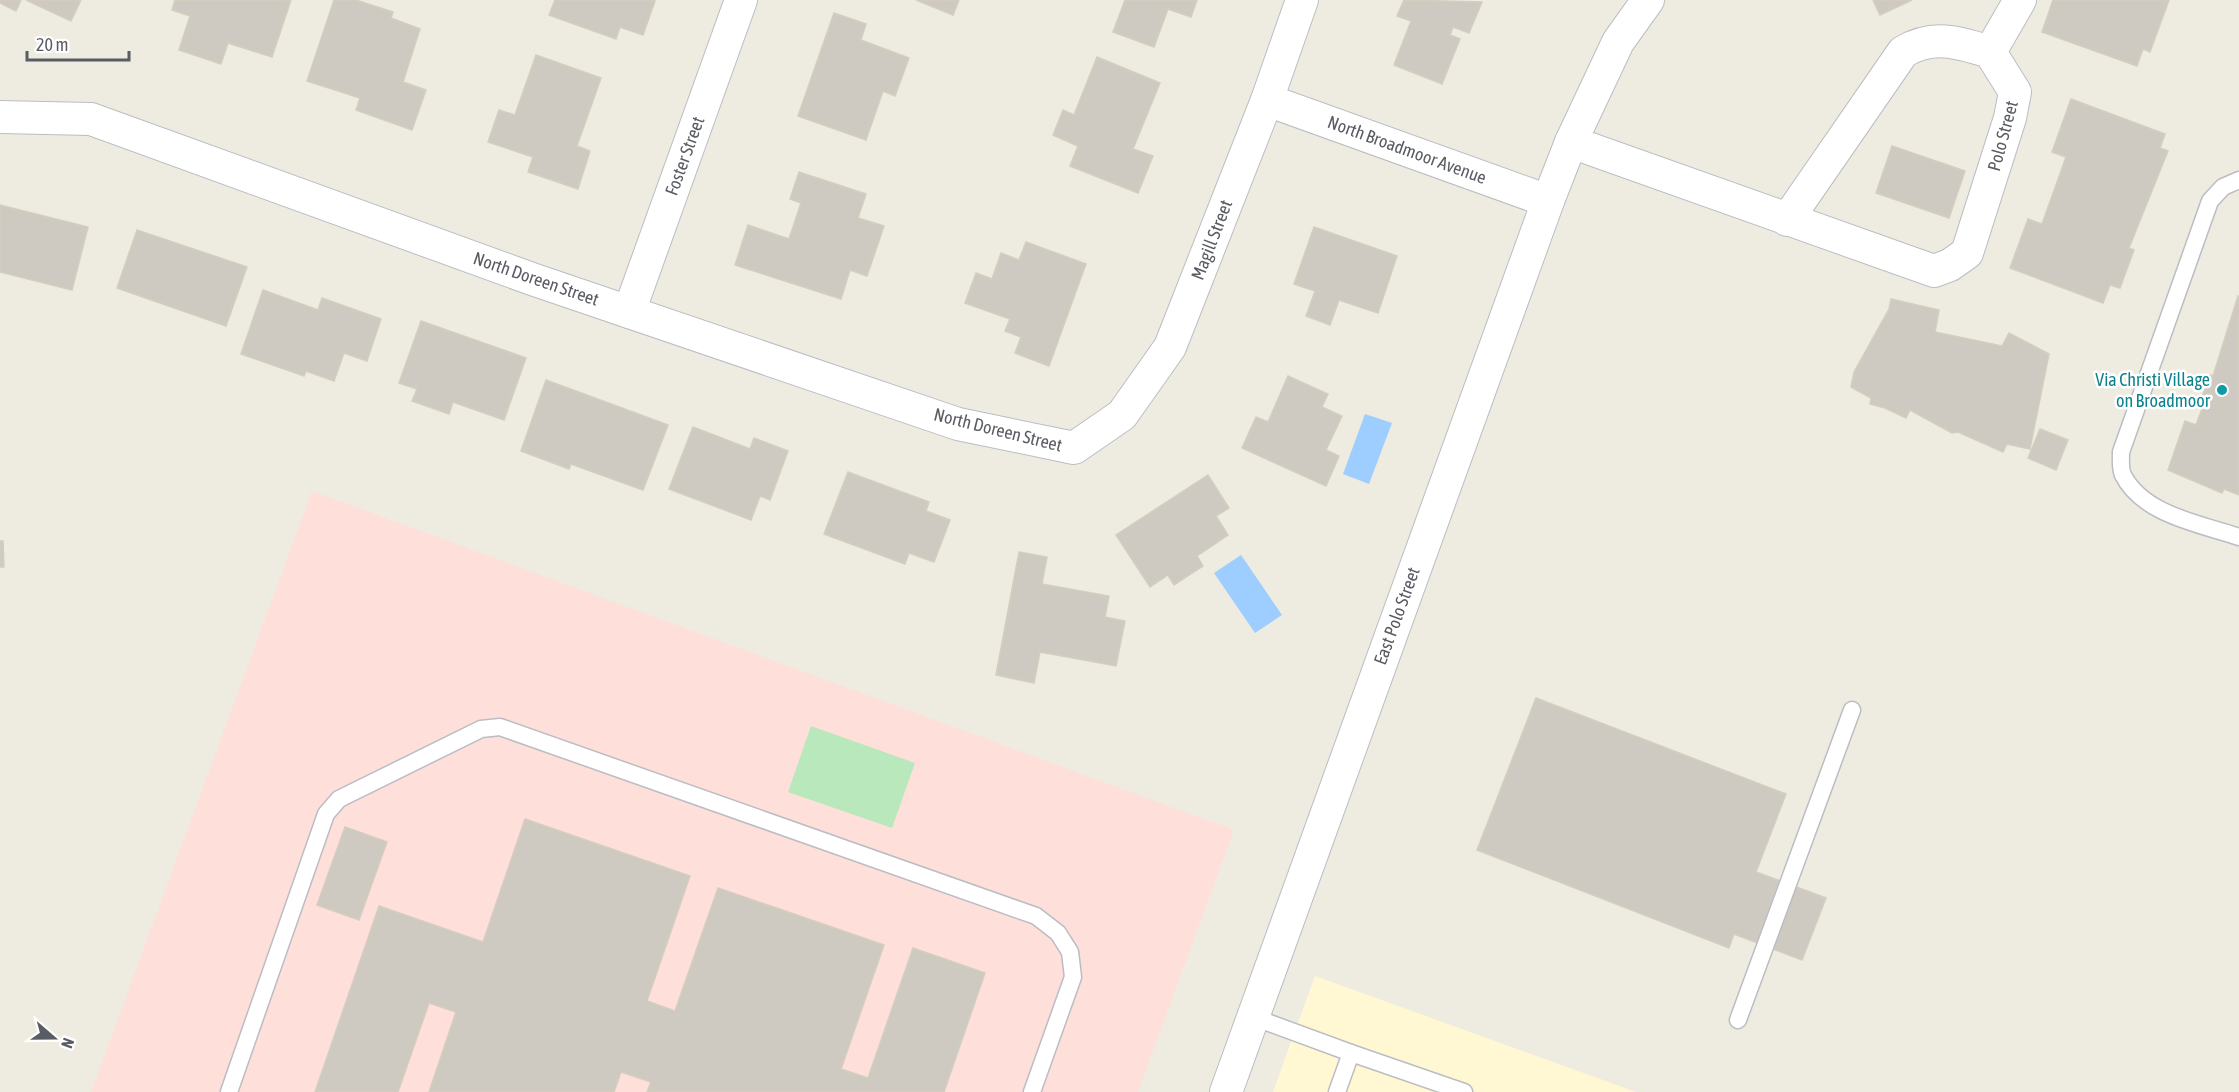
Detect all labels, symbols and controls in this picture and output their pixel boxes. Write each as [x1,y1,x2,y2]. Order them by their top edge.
scale bar [27,24,129,62]
text: 20 m [36,34,68,55]
street label: Polo Street [1983,98,2022,173]
street label: North Broadmoor Avenue [1325,111,1489,188]
street label: Foster Street [661,114,708,198]
street label: Magill Street [1187,197,1236,283]
street label: North Doreen Street [471,247,602,310]
place label: Via Christi Village on Broadmoor [2095,369,2211,411]
marker: Via Christi Village on Broadmoor [2215,383,2229,397]
street label: North Doreen Street [932,403,1064,456]
street label: East Polo Street [1369,564,1424,667]
north arrow [24,1008,84,1068]
text: N [58,1036,78,1051]

